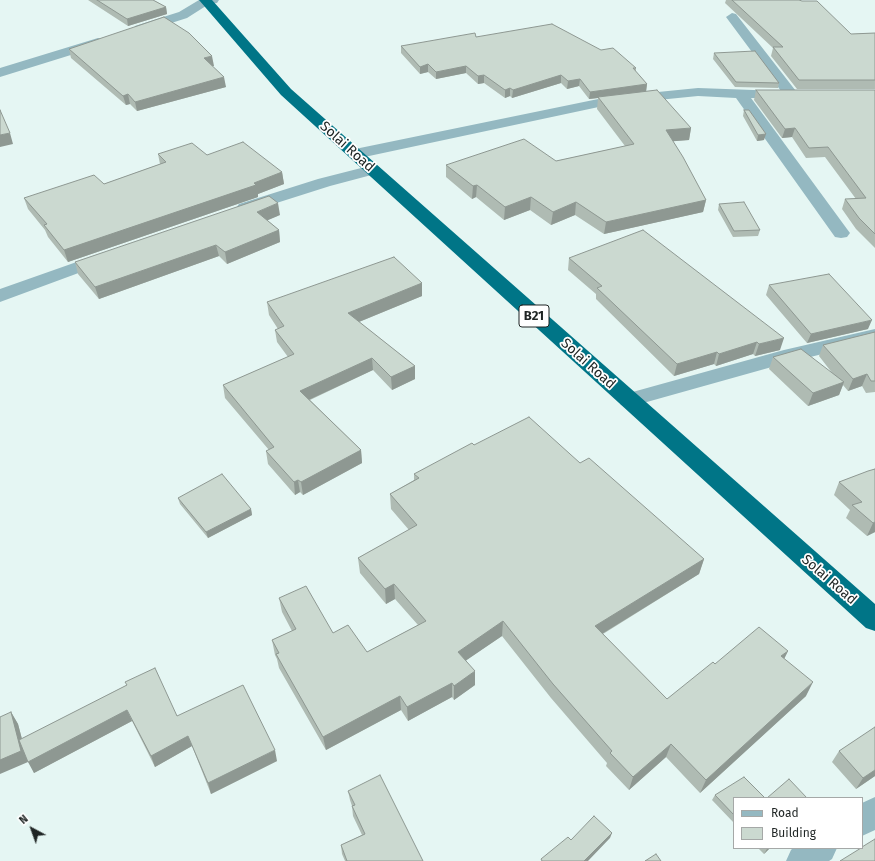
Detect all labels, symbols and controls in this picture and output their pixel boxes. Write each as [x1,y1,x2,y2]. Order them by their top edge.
street label: Solai Road [316,118,378,176]
road number: B21 [519,305,549,327]
street label: Solai Road [557,335,619,393]
street label: Solai Road [798,552,860,608]
legend [733,797,863,849]
text: Road [771,806,799,820]
north arrow [12,809,52,849]
text: N [17,812,31,827]
text: Building [771,826,816,840]

